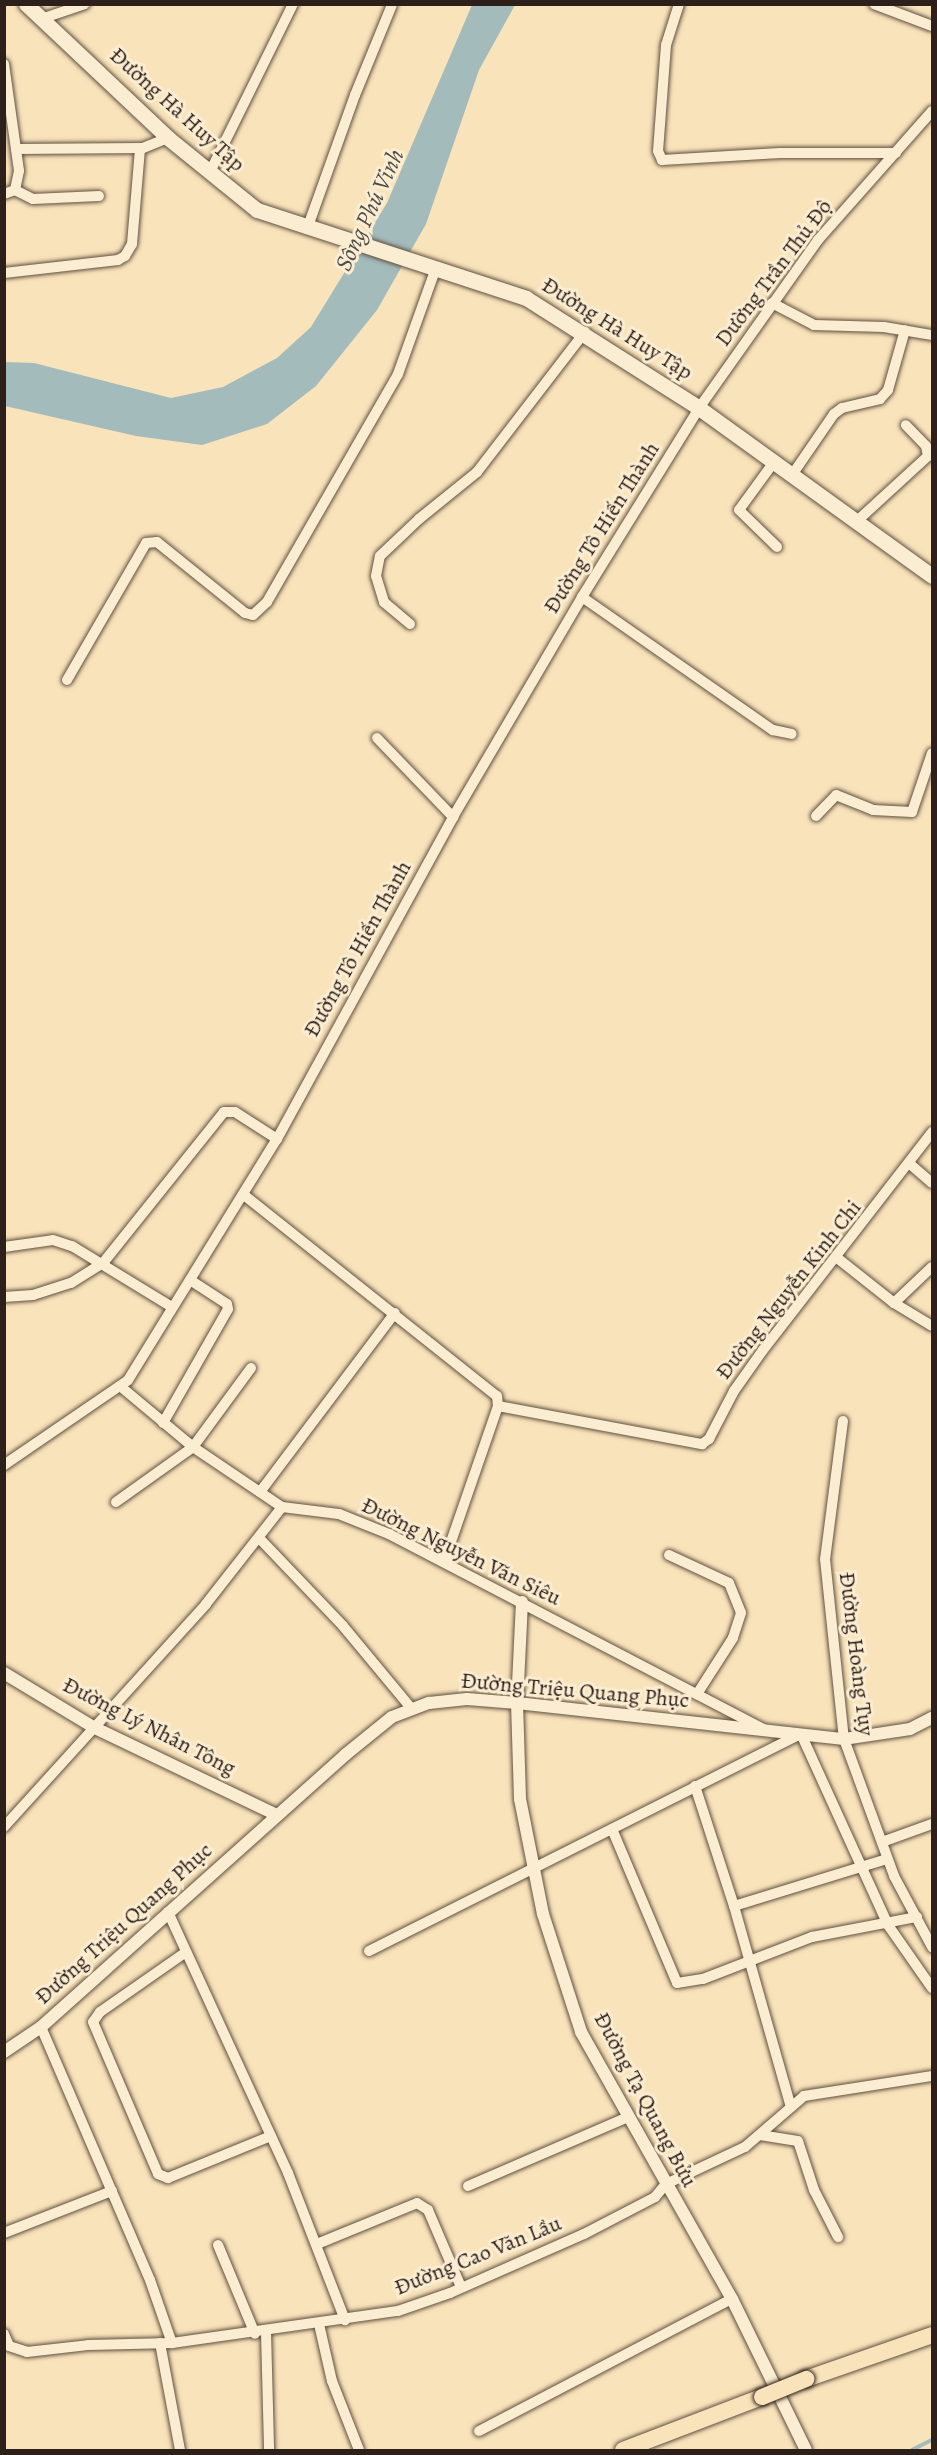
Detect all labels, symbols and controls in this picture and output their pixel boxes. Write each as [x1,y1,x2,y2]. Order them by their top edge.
street label: Đường Hà Huy Tập [104,42,250,178]
water label: Sông Phú Vinh [329,144,411,276]
street label: Dường Trần Thủ Độ [710,194,838,352]
street label: Đường Hà Huy Tập [537,272,697,386]
street label: Đường Tô Hiến Thành [539,437,665,619]
street label: Đường Tô Hiến Thành [299,856,417,1042]
street label: Đường Nguyễn Kinh Chi [711,1195,867,1385]
street label: Đường Nguyễn Văn Siêu [357,1492,565,1612]
street label: Đường Hoàng Tụy [833,1571,879,1737]
street label: Đường Triệu Quang Phục [460,1668,690,1714]
street label: Đường Lý Nhân Tông [58,1672,240,1782]
street label: Đường Triệu Quang Phục [30,1838,218,2010]
street label: Đường Tạ Quang Bửu [588,2008,702,2192]
street label: Đường Cao Văn Lầu [391,2210,565,2302]

